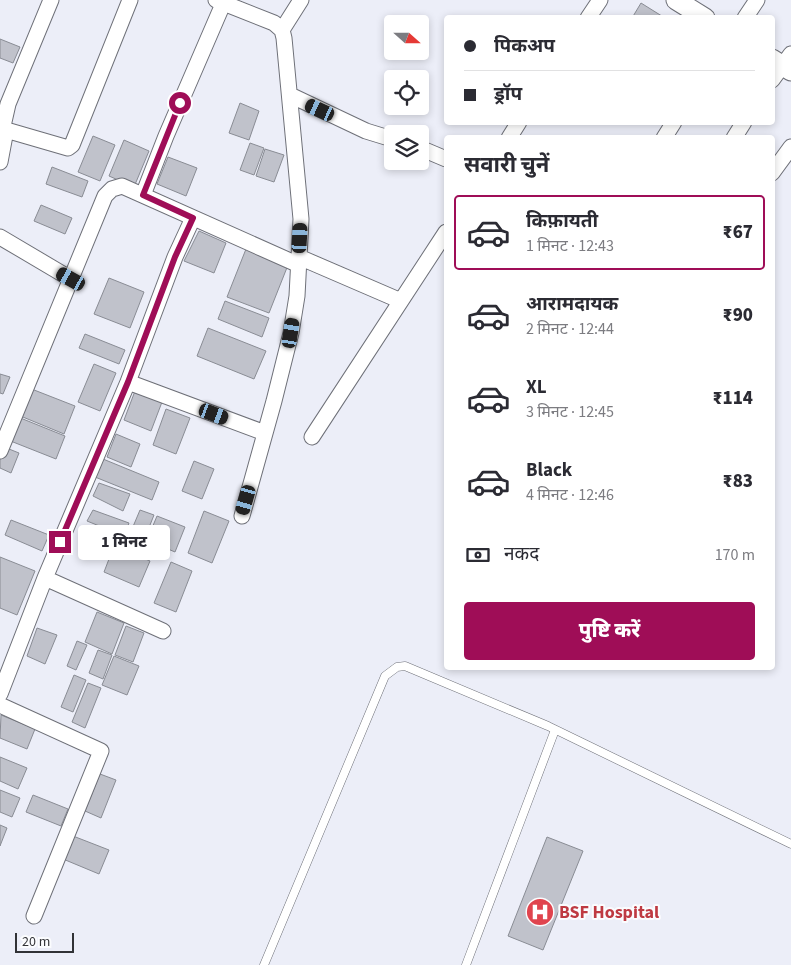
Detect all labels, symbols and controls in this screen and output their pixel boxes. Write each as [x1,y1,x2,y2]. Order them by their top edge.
north arrow [384,15,429,60]
map controls [384,15,429,170]
text: पिकअप [494,33,555,60]
button: locate [384,70,429,115]
text: ड्रॉप [494,81,522,108]
route start [169,92,191,114]
car [303,97,336,123]
button: layers [384,125,429,170]
text: सवारी चुनें [464,149,549,181]
text: किफ़ायती [526,208,598,235]
icon: car [466,210,511,255]
text: ₹67 [723,219,753,246]
car [291,223,308,253]
text: 1 मिनट · 12:43 [526,235,614,257]
car [54,265,87,293]
text: आरामदायक [526,291,618,318]
icon: car [466,293,511,338]
text: ₹90 [723,302,753,329]
car [281,317,300,349]
text: 2 मिनट · 12:44 [526,318,614,340]
text: XL [526,374,547,401]
icon: car [466,376,511,421]
text: ₹114 [712,385,753,412]
text: 3 मिनट · 12:45 [526,401,614,423]
car [197,402,230,426]
text: Black [526,457,572,484]
icon: car [466,459,511,504]
text: ₹83 [723,468,753,495]
car [234,484,257,516]
text: 4 मिनट · 12:46 [526,484,614,506]
callout: 1 मिनट [78,524,170,560]
route end [49,531,71,553]
text: 1 मिनट [101,531,147,553]
icon: cash [464,541,492,569]
text: नकद [504,541,539,568]
text: 170 m [715,544,755,566]
button: पुष्टि करें [464,602,755,660]
hospital icon: BSF Hospital [525,897,555,927]
place label: BSF Hospital [559,900,659,925]
scale bar [15,930,74,953]
text: 20 m [22,932,50,952]

